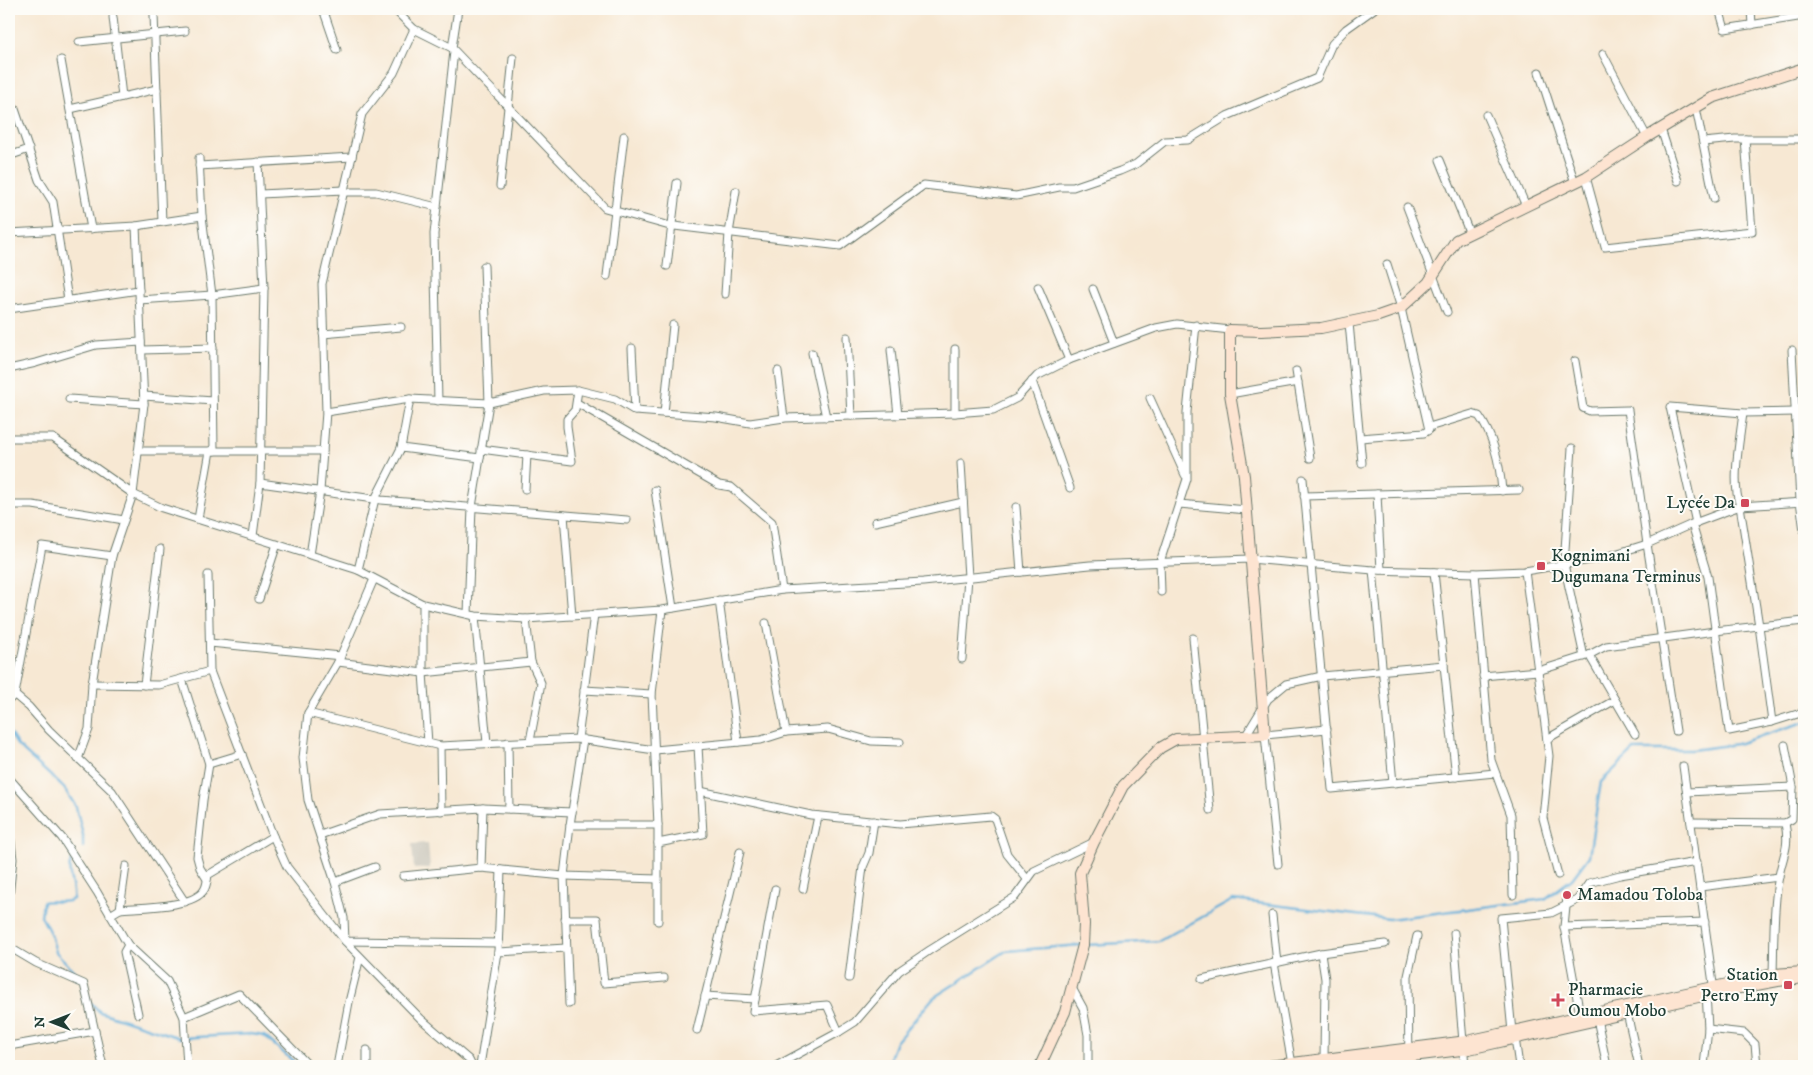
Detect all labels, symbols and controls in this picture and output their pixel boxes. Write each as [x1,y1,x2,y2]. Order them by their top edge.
place label: Lycée Da [1666,492,1735,514]
marker: Lycée Da [1739,497,1751,509]
place label: Kognimani Dugumana Terminus [1551,545,1701,588]
marker: Kognimani Dugumana Terminus [1535,560,1547,572]
place label: Mamadou Toloba [1577,884,1703,906]
marker: Mamadou Toloba [1561,889,1573,901]
place label: Station Petro Emy [1701,964,1779,1007]
place label: Pharmacie Oumou Mobo [1568,979,1667,1022]
marker: Station Petro Emy [1782,979,1794,991]
marker: Pharmacie Oumou Mobo [1552,994,1564,1006]
north arrow [28,998,78,1048]
text: N [31,1016,49,1028]

